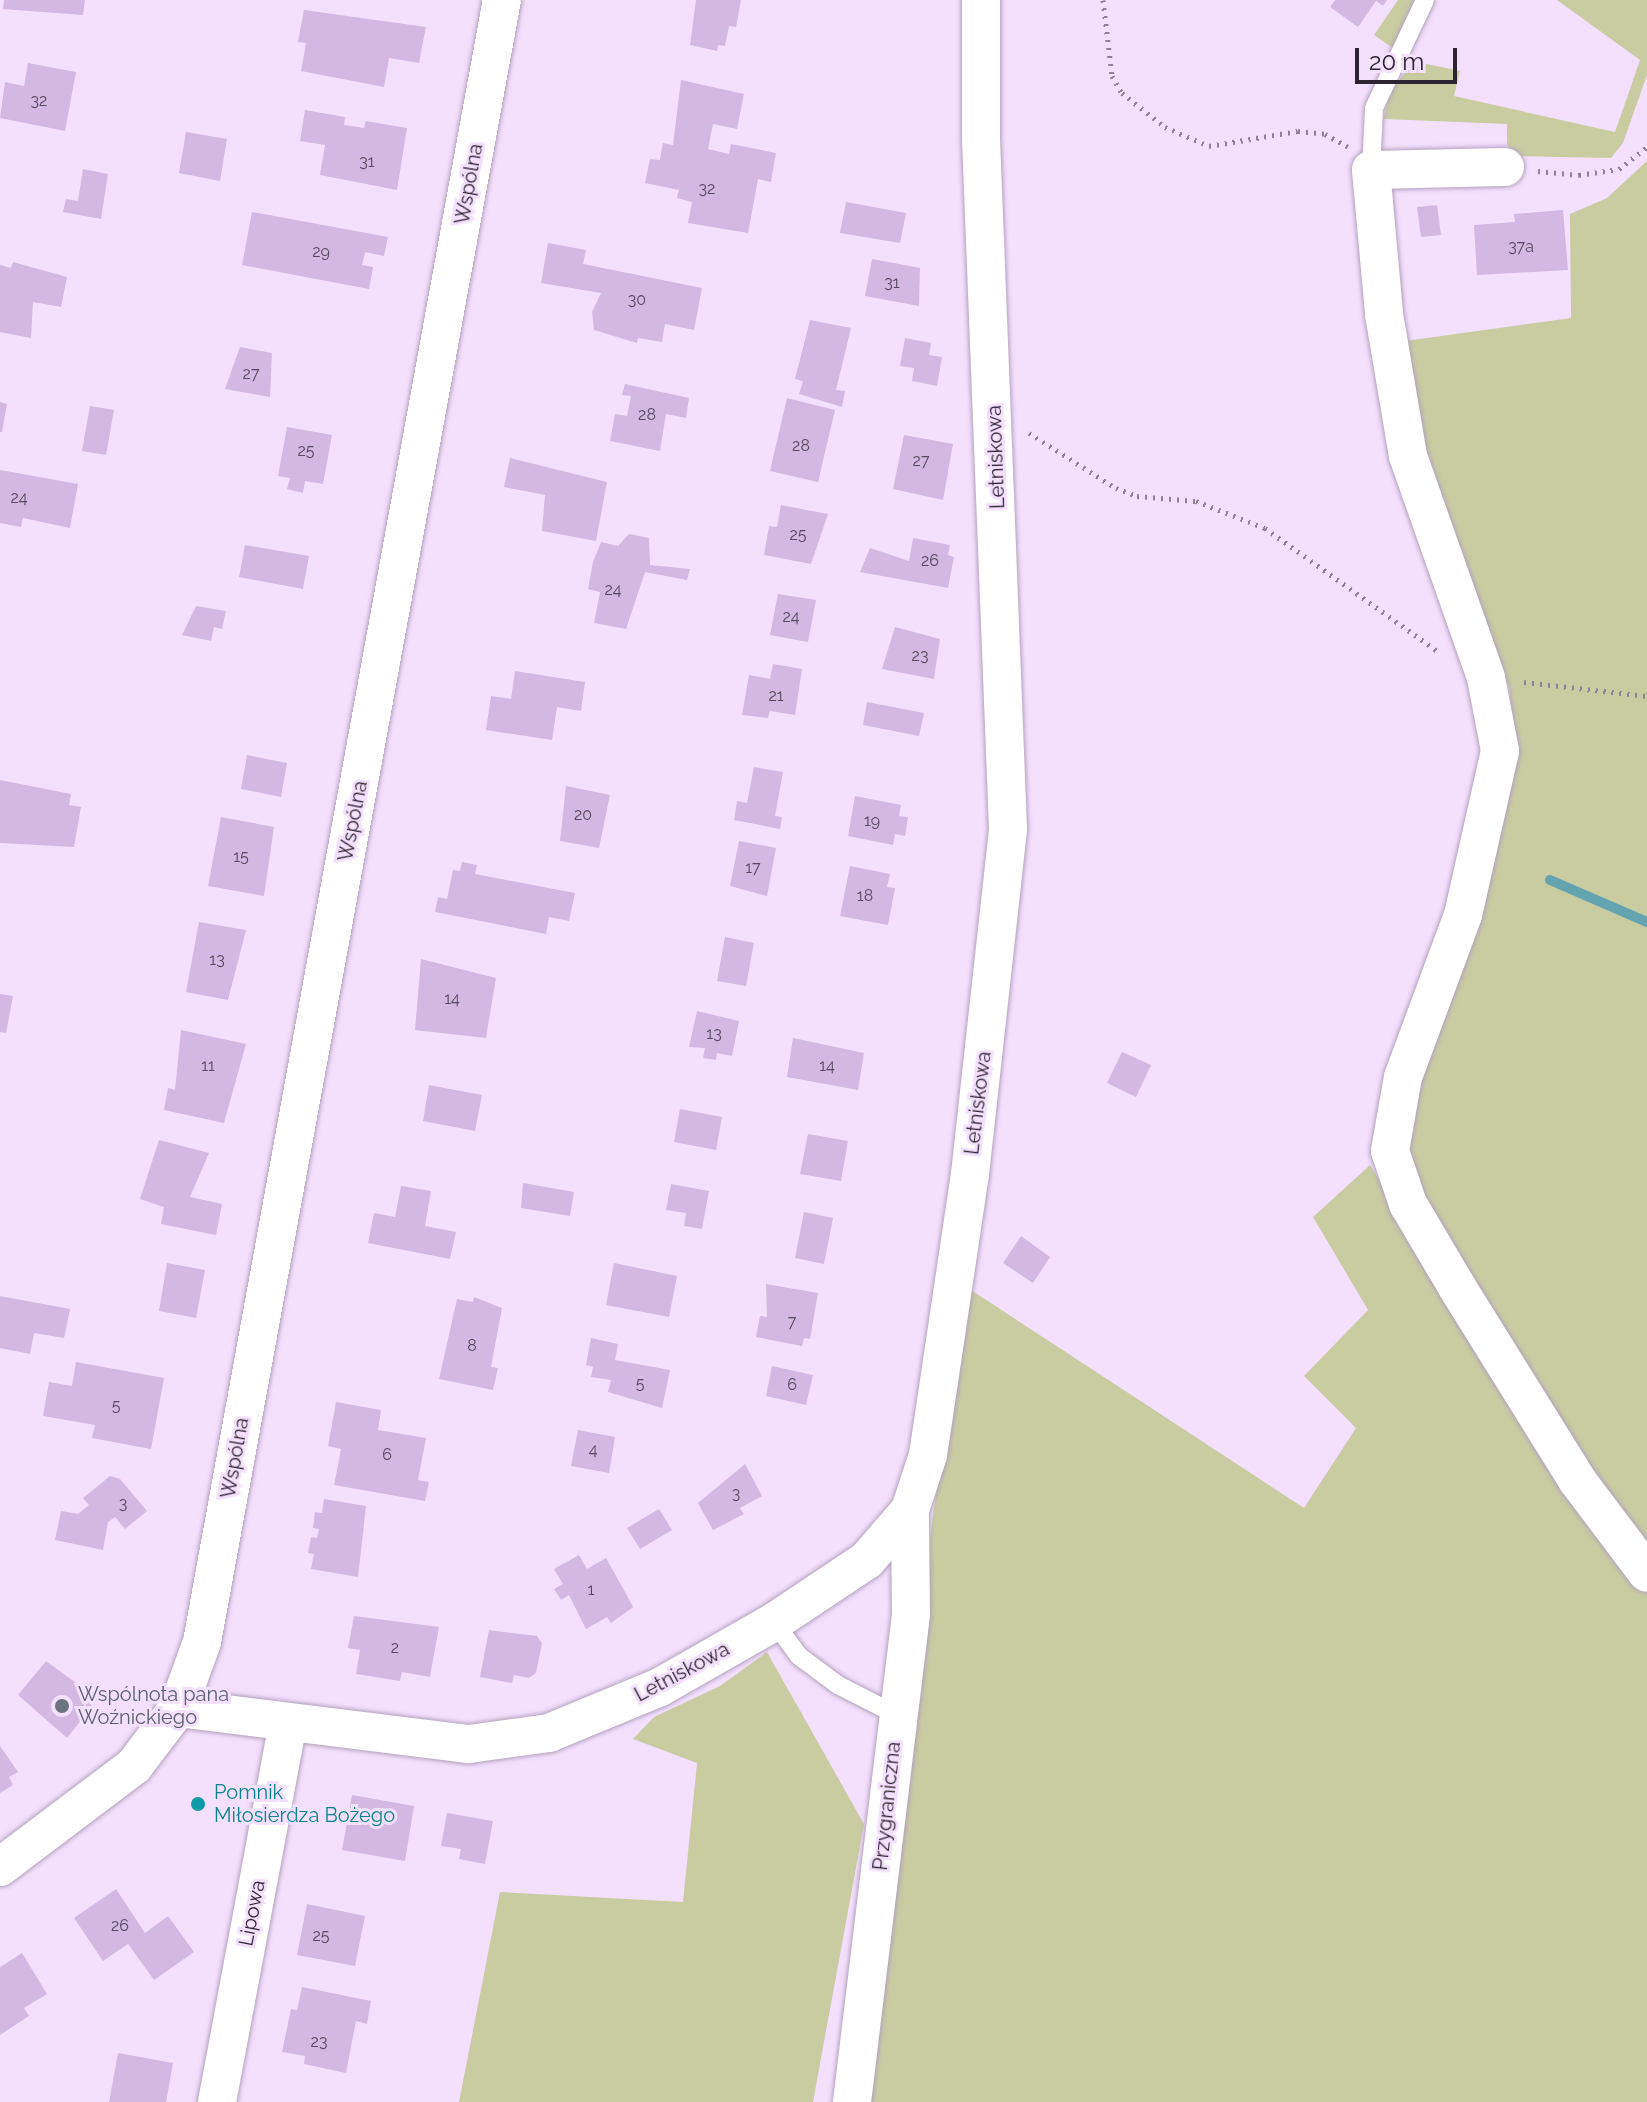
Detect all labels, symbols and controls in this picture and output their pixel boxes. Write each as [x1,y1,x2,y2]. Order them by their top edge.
scale bar [1359,32,1461,82]
text: 20 m [1369,47,1424,76]
house number: 32 [31,91,47,111]
street label: Wspólna [450,142,488,226]
house number: 31 [359,152,375,172]
house number: 32 [699,179,715,199]
house number: 37a [1508,237,1534,257]
house number: 29 [312,242,330,262]
house number: 31 [884,273,900,293]
house number: 30 [628,290,646,310]
house number: 27 [243,364,259,384]
house number: 28 [638,405,656,425]
street label: Letniskowa [982,405,1010,509]
house number: 28 [792,436,810,456]
house number: 25 [297,441,315,461]
house number: 27 [913,451,929,471]
house number: 24 [10,488,28,508]
house number: 25 [789,525,807,545]
house number: 26 [921,551,939,571]
house number: 24 [604,580,622,600]
house number: 24 [782,607,800,627]
house number: 23 [912,646,928,666]
house number: 21 [768,686,784,706]
street label: Wspólna [333,779,373,863]
house number: 20 [574,805,592,825]
house number: 19 [864,811,880,831]
house number: 15 [233,847,249,867]
house number: 17 [745,858,761,878]
house number: 18 [857,886,873,906]
house number: 13 [209,950,225,970]
house number: 14 [444,989,460,1009]
house number: 13 [706,1024,722,1044]
street label: Letniskowa [960,1050,996,1156]
house number: 11 [201,1056,215,1076]
house number: 14 [819,1056,835,1076]
house number: 7 [788,1312,796,1332]
house number: 8 [467,1336,477,1356]
house number: 5 [636,1374,644,1394]
house number: 6 [787,1375,797,1395]
house number: 5 [112,1396,120,1416]
street label: Wspólna [216,1416,254,1500]
house number: 4 [589,1440,597,1460]
house number: 6 [382,1445,392,1465]
house number: 3 [732,1484,740,1504]
house number: 3 [119,1494,127,1514]
house number: 1 [588,1580,594,1600]
street label: Letniskowa [630,1637,734,1707]
house number: 2 [391,1638,399,1658]
place label: Wspólnota pana Woźnickiego [78,1682,229,1729]
marker: Wspólnota pana Woźnickiego [53,1697,71,1715]
street label: Przygraniczna [868,1740,906,1872]
place label: Pomnik Miłosierdza Bożego [214,1780,395,1827]
marker: Pomnik Miłosierdza Bożego [189,1795,207,1813]
street label: Lipowa [234,1878,270,1948]
house number: 26 [111,1916,129,1936]
house number: 25 [312,1926,330,1946]
house number: 23 [311,2032,327,2052]

